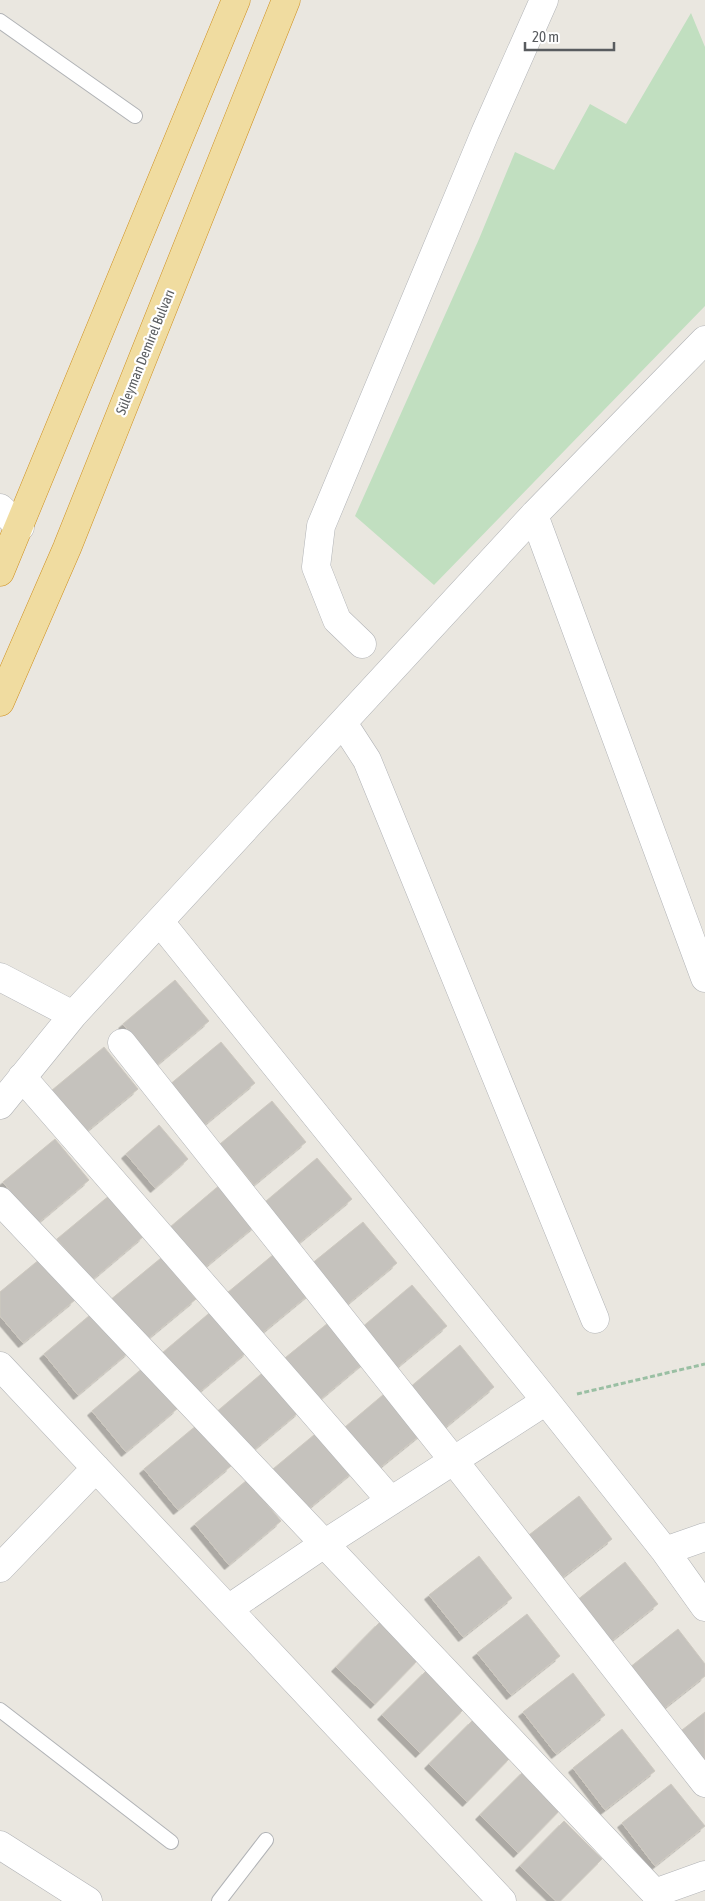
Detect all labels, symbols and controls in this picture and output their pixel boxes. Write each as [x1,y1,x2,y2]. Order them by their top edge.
scale bar [525,20,614,52]
text: 20 m [532,28,559,45]
street label: Süleyman Demirel Bulvarı [113,287,177,417]

